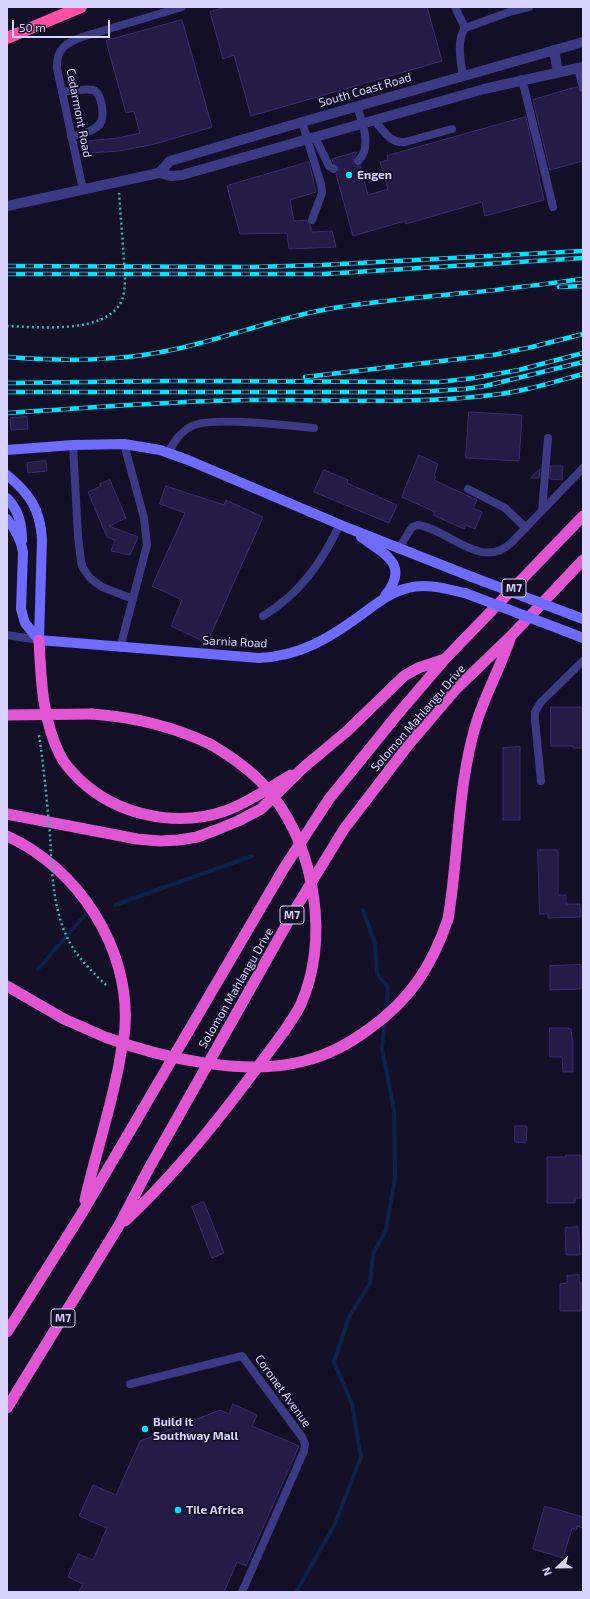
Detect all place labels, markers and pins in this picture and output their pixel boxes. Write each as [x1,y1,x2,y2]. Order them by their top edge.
place label: Engen [357,168,392,182]
marker: Engen [344,170,354,180]
place label: Build it Southway Mall [153,1415,238,1443]
marker: Build it Southway Mall [140,1424,150,1434]
place label: Tile Africa [186,1503,244,1517]
marker: Tile Africa [173,1505,183,1515]

